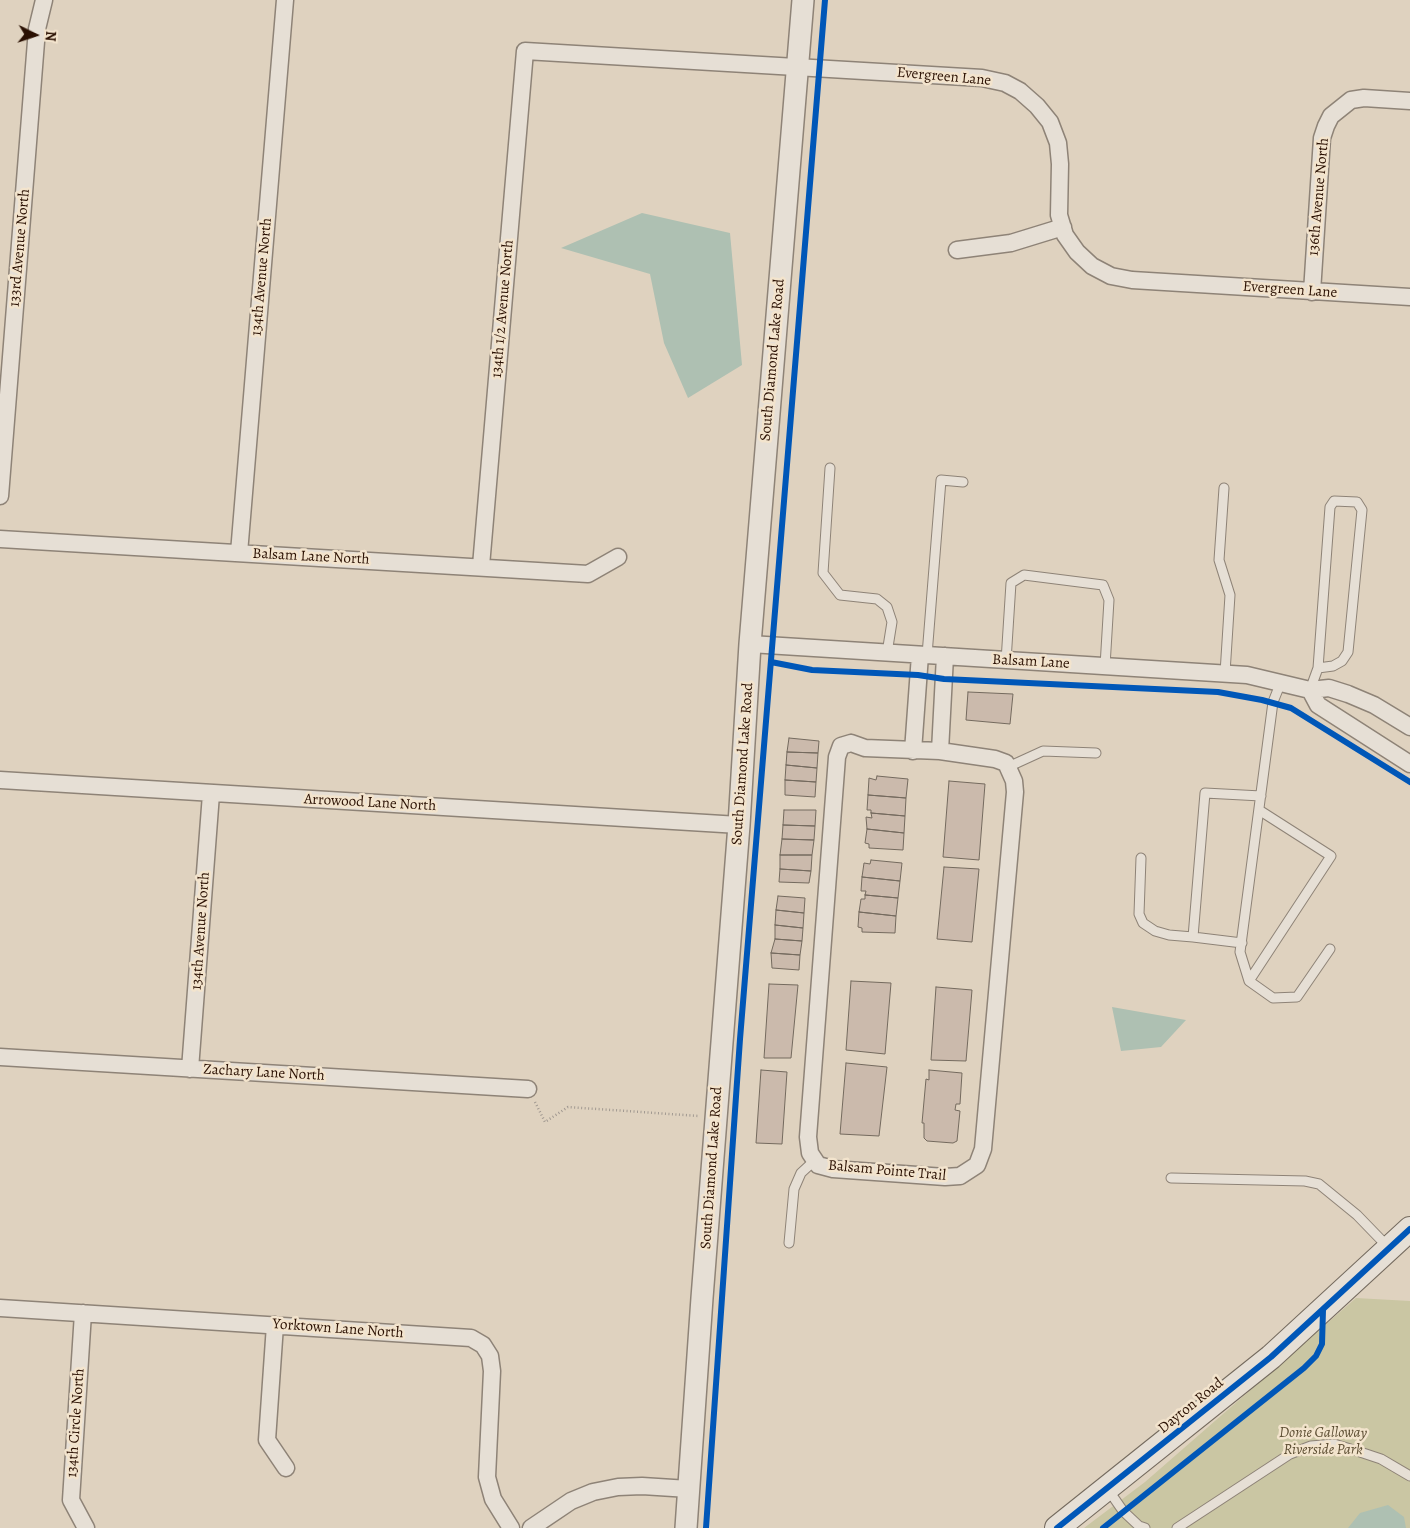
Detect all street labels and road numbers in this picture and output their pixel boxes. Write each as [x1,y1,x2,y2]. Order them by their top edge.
street label: Evergreen Lane [896,64,992,90]
street label: 136th Avenue North [1305,137,1333,257]
street label: 133rd Avenue North [6,188,34,308]
street label: 134th Avenue North [248,217,276,337]
street label: 134th 1/2 Avenue North [488,239,518,379]
street label: South Diamond Lake Road [757,278,789,442]
street label: Evergreen Lane [1242,278,1338,302]
street label: Balsam Lane North [252,545,370,569]
street label: Balsam Lane [992,651,1070,673]
street label: South Diamond Lake Road [728,682,758,846]
street label: Arrowood Lane North [303,791,437,815]
street label: 134th Avenue North [188,871,214,991]
street label: Zachary Lane North [203,1061,325,1085]
street label: South Diamond Lake Road [697,1086,727,1250]
street label: Balsam Pointe Trail [827,1157,947,1185]
street label: Yorktown Lane North [272,1315,404,1343]
street label: 134th Circle North [63,1368,89,1478]
street label: Dayton Road [1155,1374,1227,1438]

